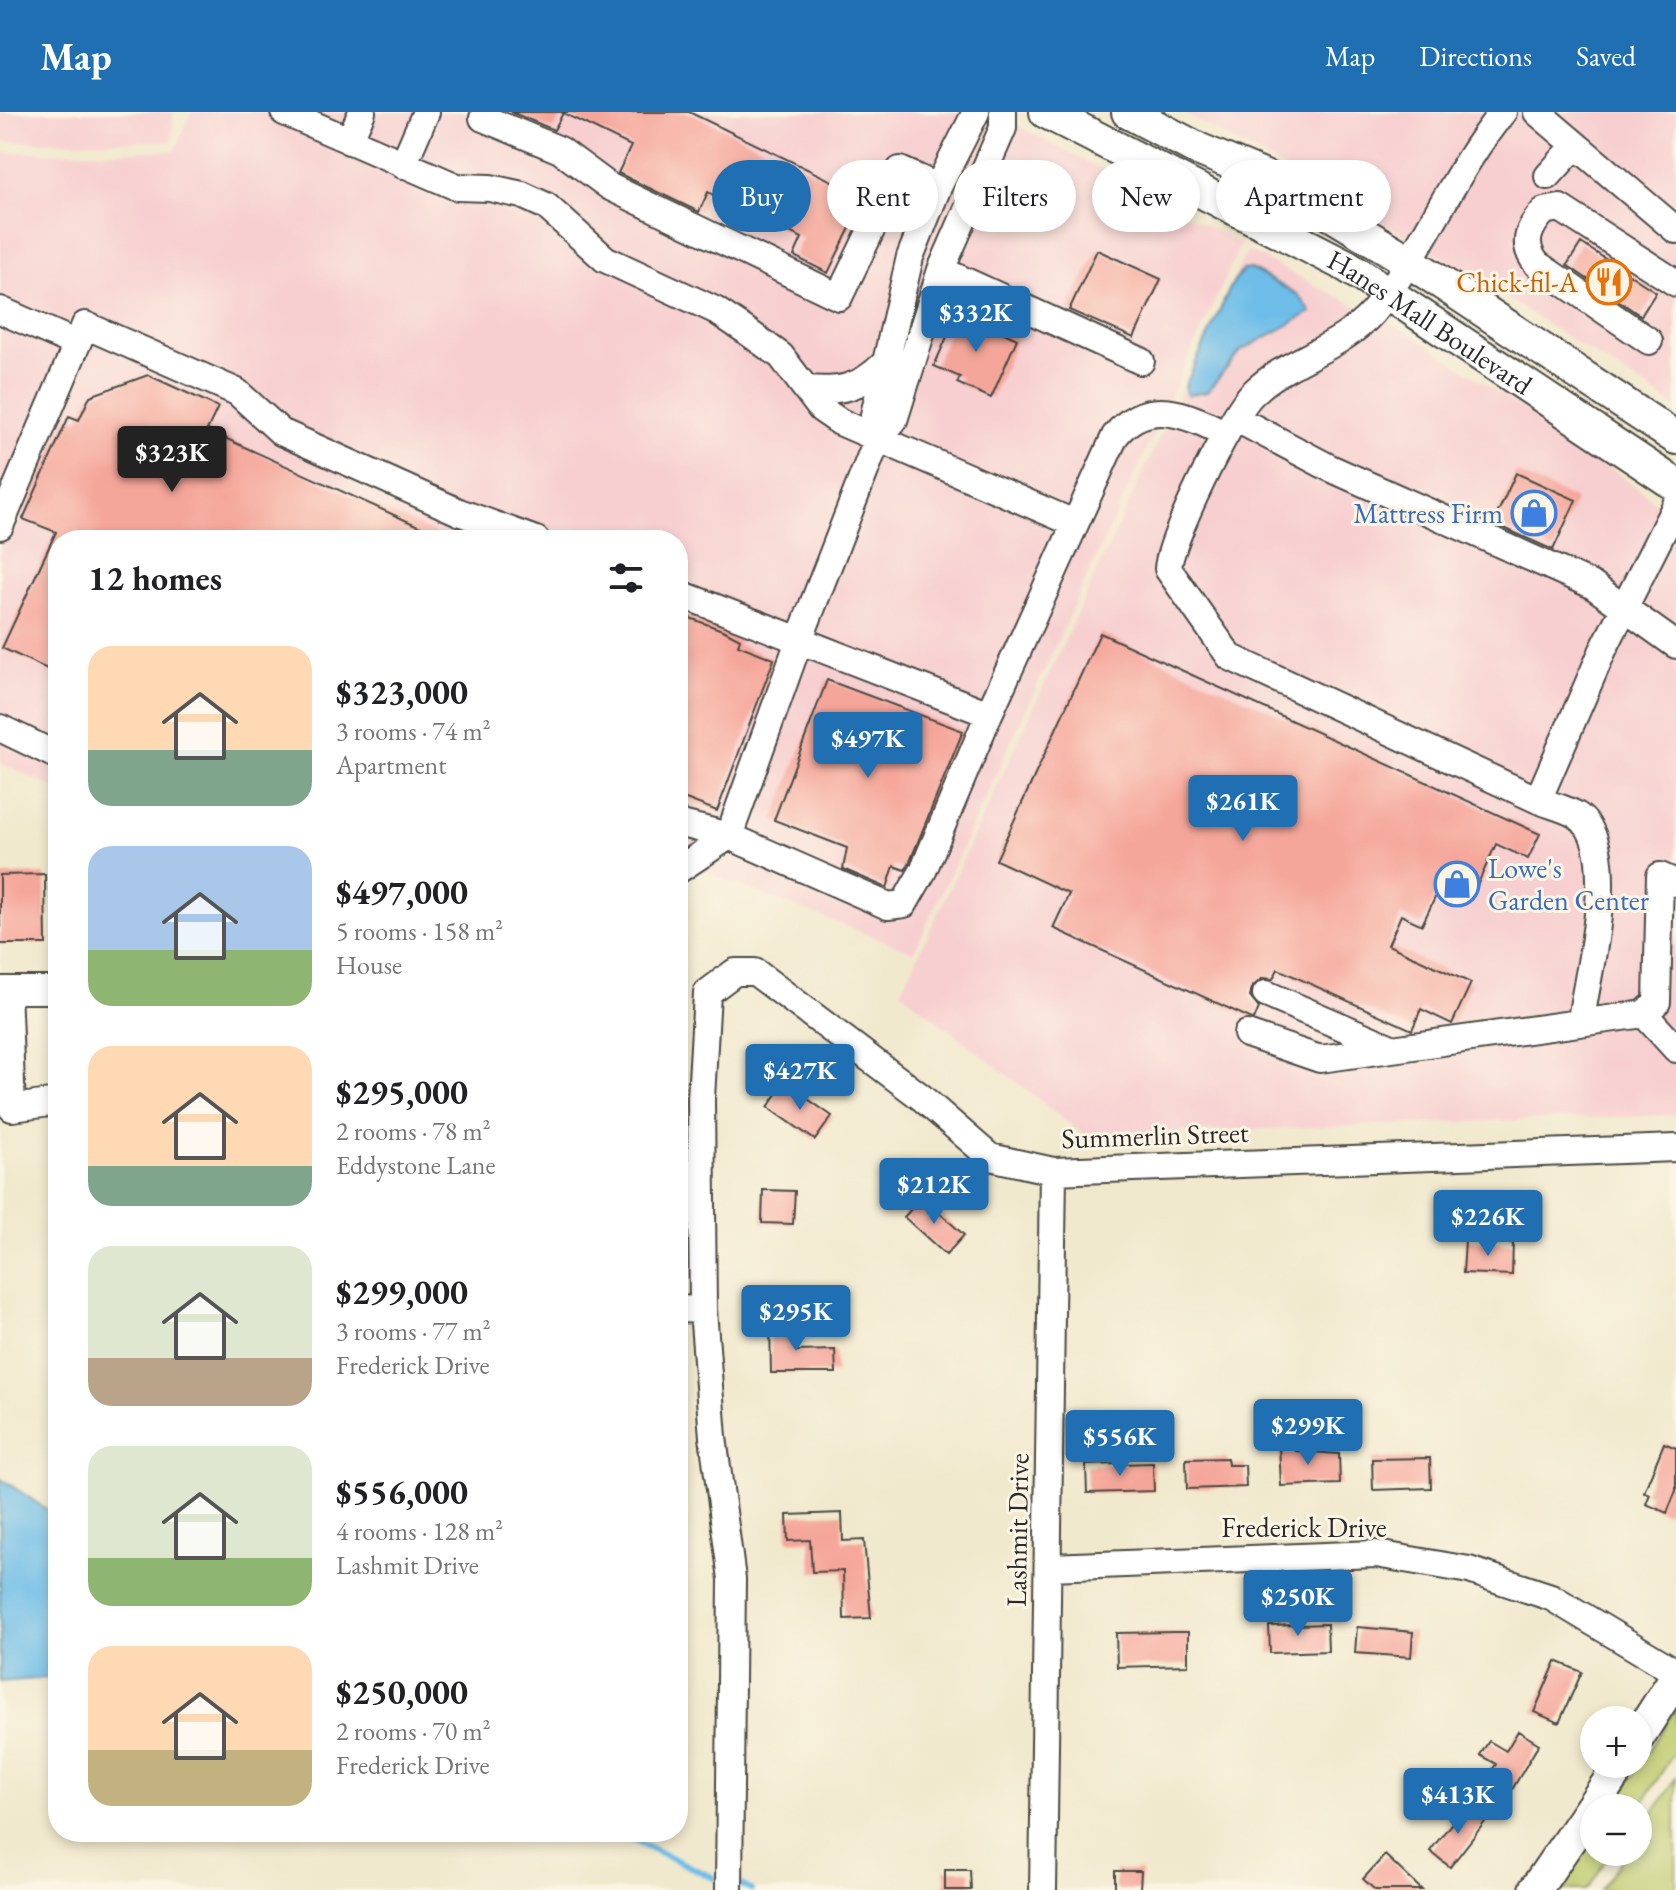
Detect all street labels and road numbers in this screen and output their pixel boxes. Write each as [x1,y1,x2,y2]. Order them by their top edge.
street label: Hanes Mall Boulevard [1322,241,1540,403]
street label: Summerlin Street [1061,1114,1249,1156]
street label: Lashmit Drive [998,1453,1036,1607]
street label: Frederick Drive [1221,1509,1387,1545]

